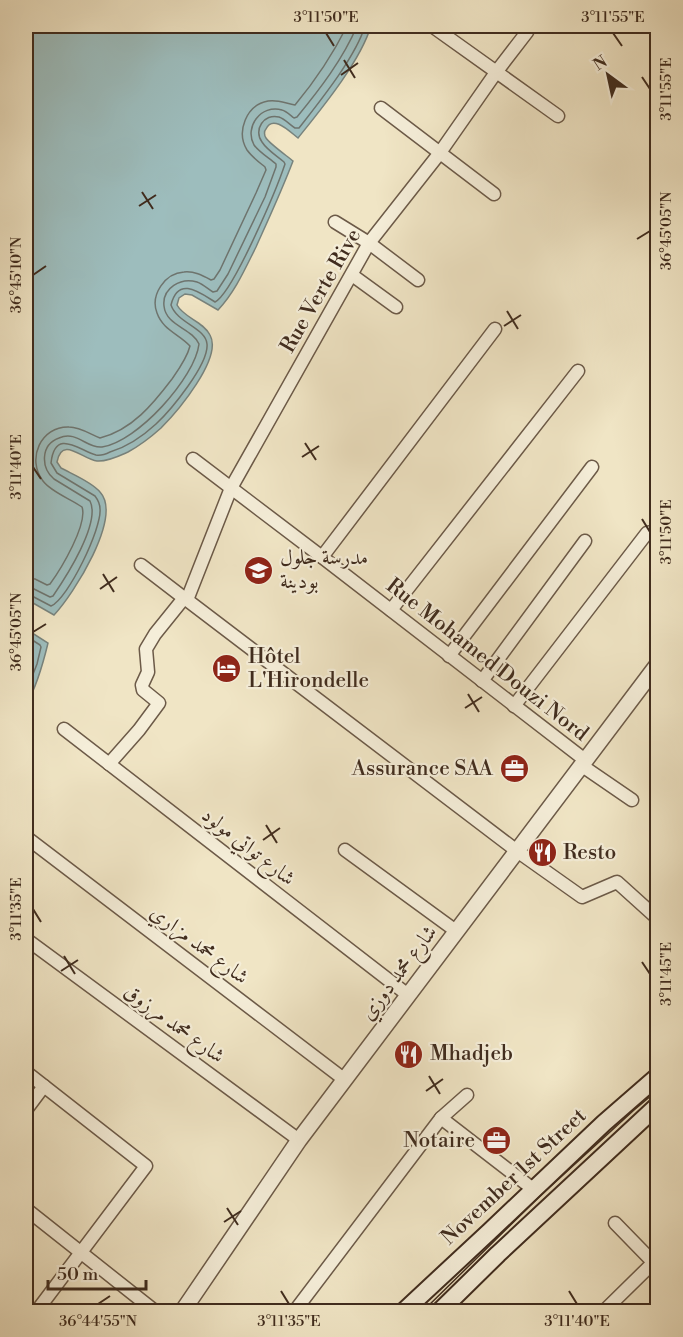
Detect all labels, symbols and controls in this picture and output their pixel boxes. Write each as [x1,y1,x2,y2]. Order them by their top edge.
text: 3°11'50"E [294,8,359,27]
text: 3°11'55"E [581,8,645,27]
north arrow [578,45,638,105]
text: N [590,51,611,75]
text: 3°11'55"E [657,57,676,121]
text: 36°45'05"N [657,192,676,270]
street label: Rue Verte Rive [275,224,367,358]
text: 36°45'10"N [7,237,26,313]
text: 3°11'40"E [7,434,26,500]
text: 3°11'50"E [657,500,676,565]
place label: مدرسة جلول بودينة [280,545,368,595]
school or university icon: مدرسة جلول بودينة [243,554,275,586]
street label: Rue Mohamed Douzi Nord [381,573,593,747]
text: 36°45'05"N [7,593,26,671]
place label: Hôtel L'Hirondelle [248,644,369,694]
hotel icon: Hôtel L'Hirondelle [211,653,243,685]
office icon: Assurance SAA [498,753,530,785]
place label: Assurance SAA [351,756,494,782]
street label: شارع تواتي مولود [193,802,300,895]
restaurant icon: Resto [526,837,558,869]
place label: Resto [563,840,616,866]
text: 3°11'35"E [7,877,26,941]
street label: شارع محمد مزاري [142,900,253,994]
street label: شارع محمد دوزي [355,920,446,1028]
text: 3°11'45"E [657,942,676,1006]
street label: شارع محمد مرزوق [116,979,230,1073]
restaurant icon: Mhadjeb [393,1038,425,1070]
place label: Mhadjeb [430,1041,513,1067]
street label: November 1st Street [436,1103,592,1251]
office icon: Notaire [480,1125,512,1157]
place label: Notaire [403,1128,475,1154]
scale bar [48,1253,146,1291]
text: 50 m [57,1263,99,1286]
text: 36°44'55"N [59,1312,137,1331]
text: 3°11'35"E [257,1312,321,1331]
text: 3°11'40"E [544,1312,610,1331]

